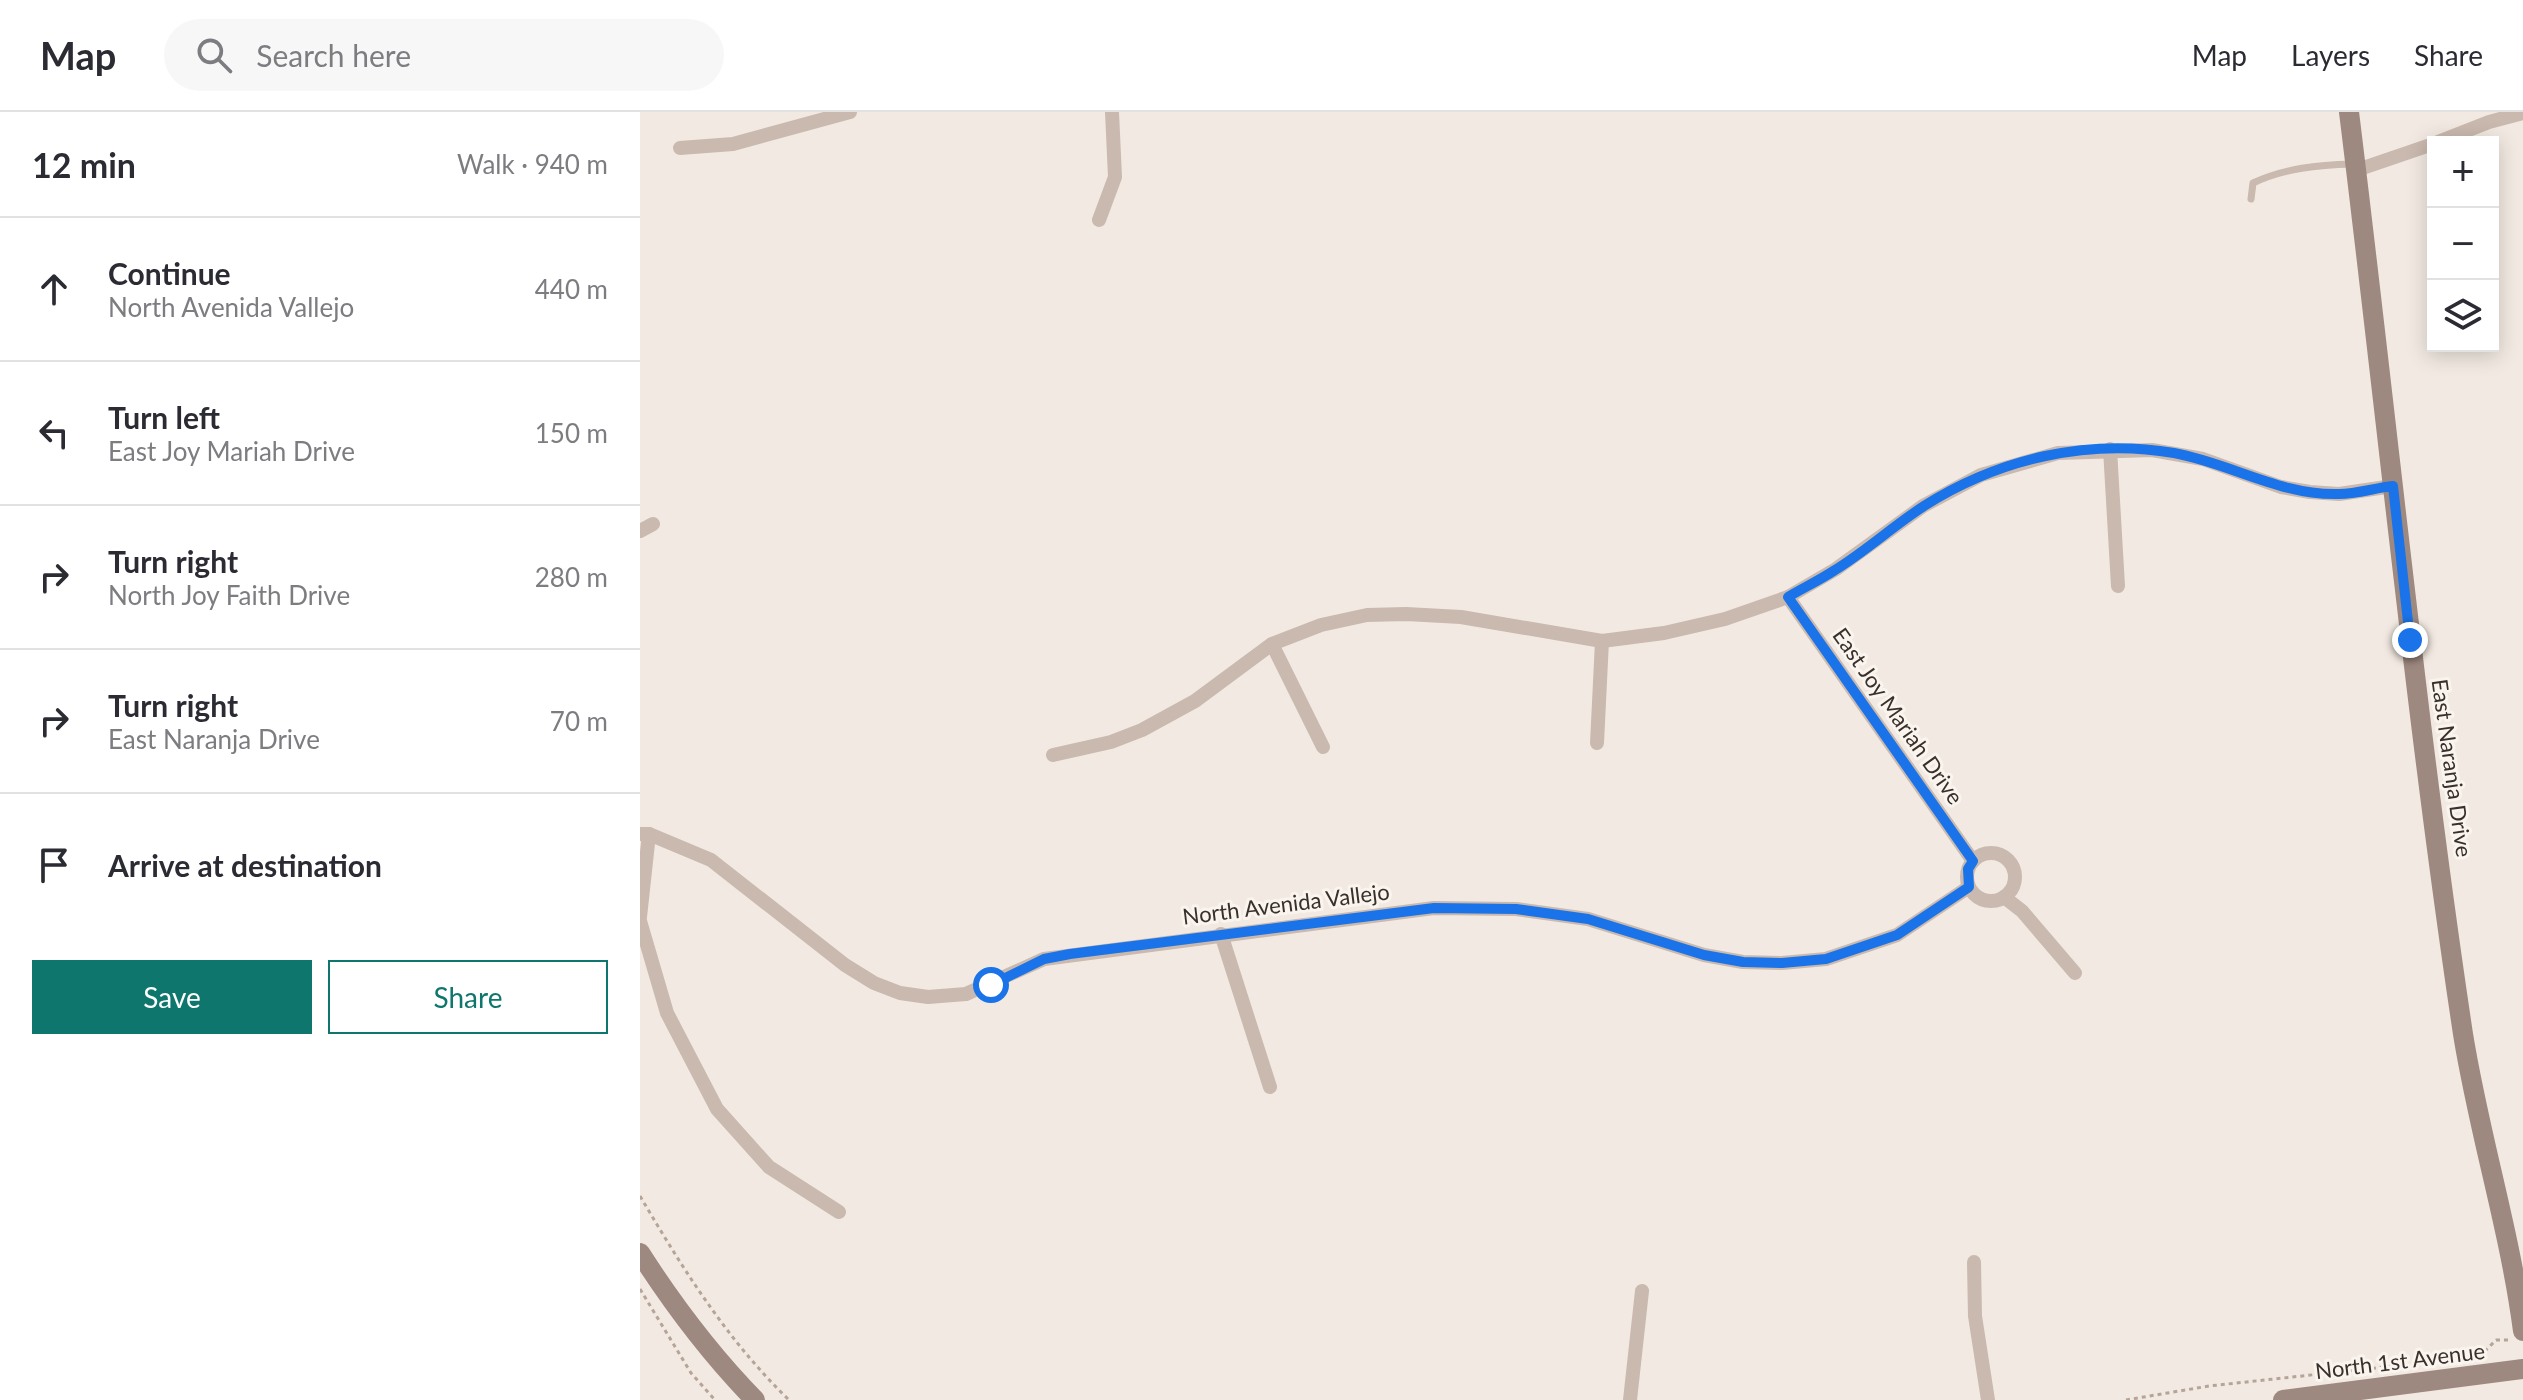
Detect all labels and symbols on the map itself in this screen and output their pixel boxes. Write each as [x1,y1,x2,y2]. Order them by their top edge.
street label: East Joy Mariah Drive [1827,622,1969,809]
route end [2392,622,2428,658]
street label: East Naranja Drive [2427,677,2478,859]
street label: North Avenida Vallejo [1181,877,1391,930]
route start [973,967,1009,1003]
street label: North 1st Avenue [2314,1337,2486,1384]

